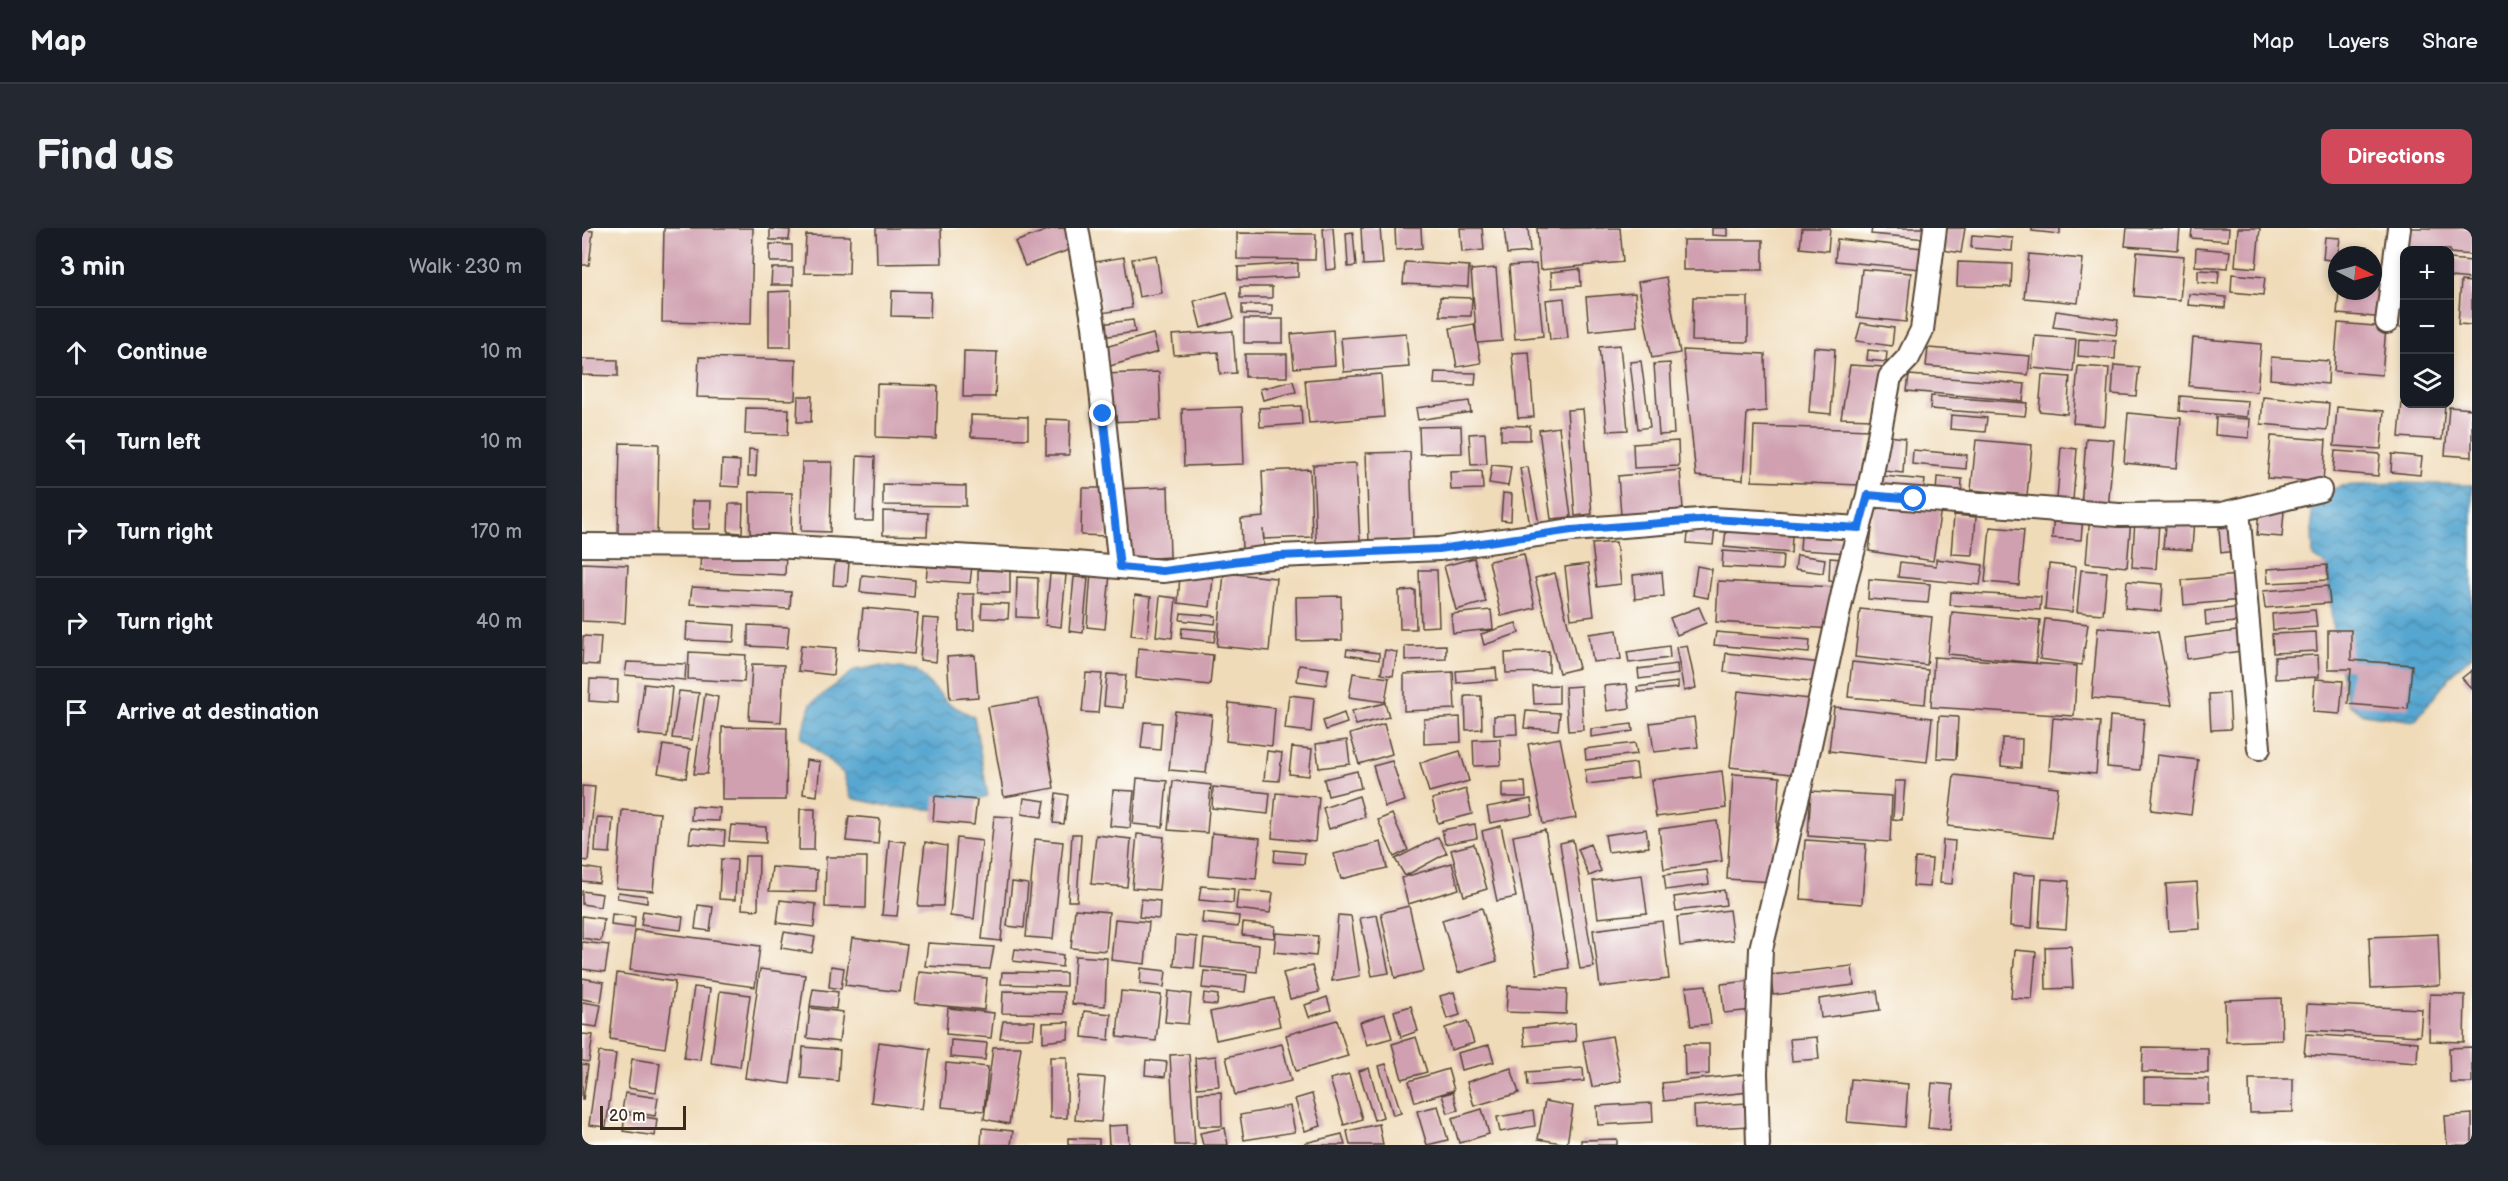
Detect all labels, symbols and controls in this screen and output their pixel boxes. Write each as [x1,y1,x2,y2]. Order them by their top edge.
text: Map [30,25,86,58]
text: Map [2252,29,2294,54]
text: Layers [2327,29,2389,54]
text: Share [2422,29,2478,54]
button: Directions [2321,129,2472,184]
text: Find us [36,131,174,182]
north arrow [2328,246,2382,300]
map controls [2400,246,2454,408]
button: + [2400,246,2454,300]
text: 3 min [60,252,125,283]
text: Walk · 230 m [409,255,522,279]
button: − [2400,300,2454,354]
icon: ahead [60,336,93,369]
text: Continue [117,339,207,366]
text: 10 m [481,340,522,364]
button: layers [2400,354,2454,408]
route end [1089,400,1115,426]
icon: left [60,426,93,459]
text: Turn left [117,429,201,456]
text: 10 m [481,430,522,454]
route start [1900,485,1926,511]
icon: right [60,516,93,549]
text: Turn right [117,519,213,546]
text: 170 m [471,520,522,544]
icon: right [60,606,93,639]
text: Turn right [117,609,213,636]
text: 40 m [476,610,522,634]
icon: arrive [60,696,93,729]
text: Arrive at destination [117,699,319,726]
scale bar [600,1103,686,1130]
text: 20 m [609,1107,645,1126]

